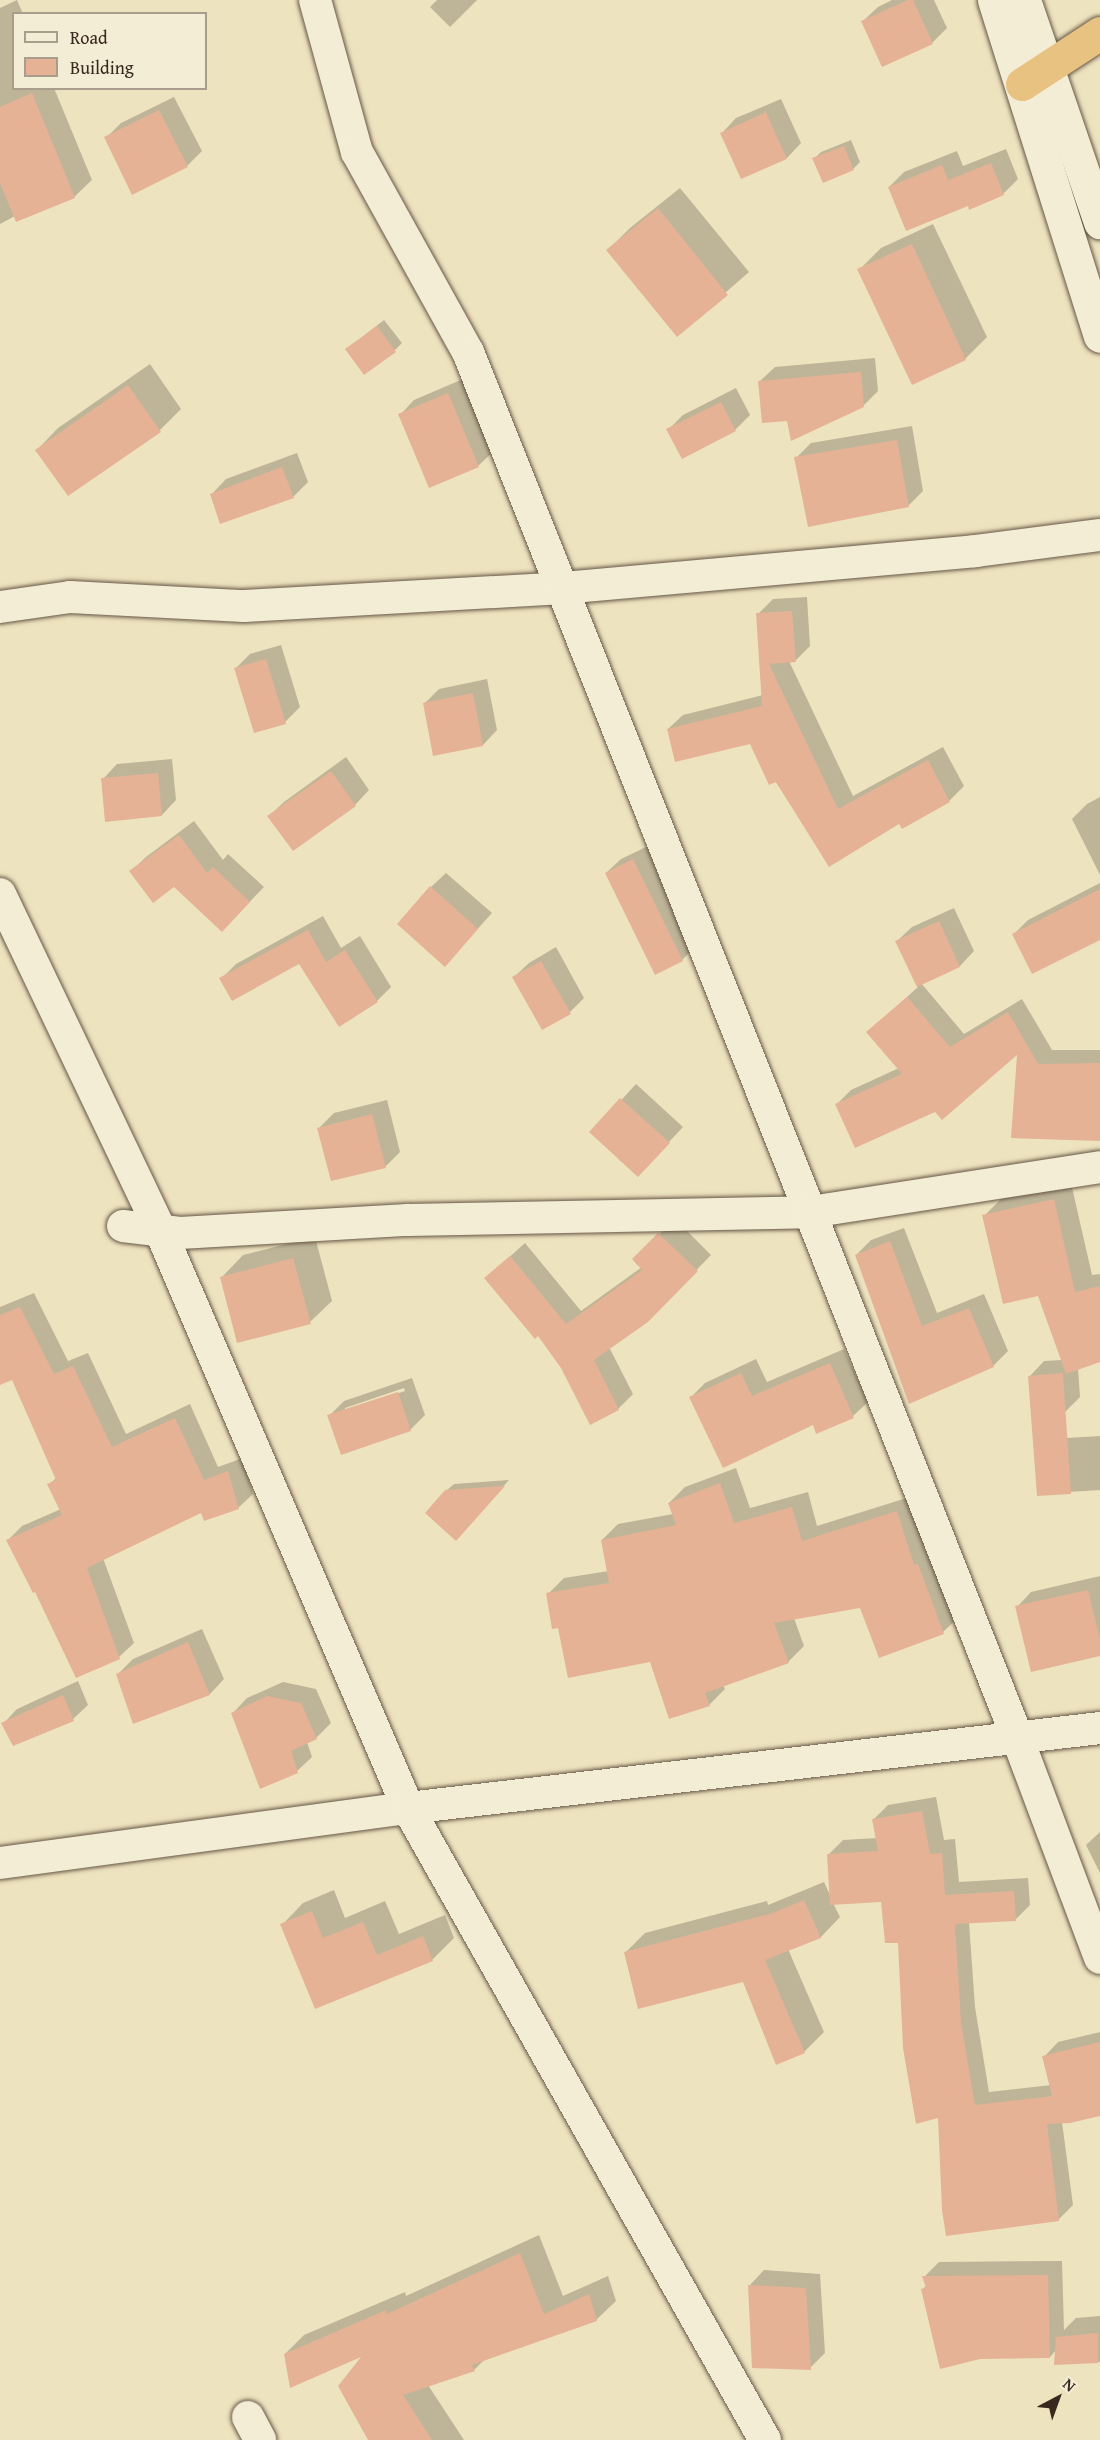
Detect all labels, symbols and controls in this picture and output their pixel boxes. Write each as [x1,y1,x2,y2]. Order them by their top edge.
legend [12,12,207,90]
text: Road [70,24,108,51]
text: Building [70,54,134,81]
north arrow [1028,2368,1088,2428]
text: N [1058,2372,1082,2397]

